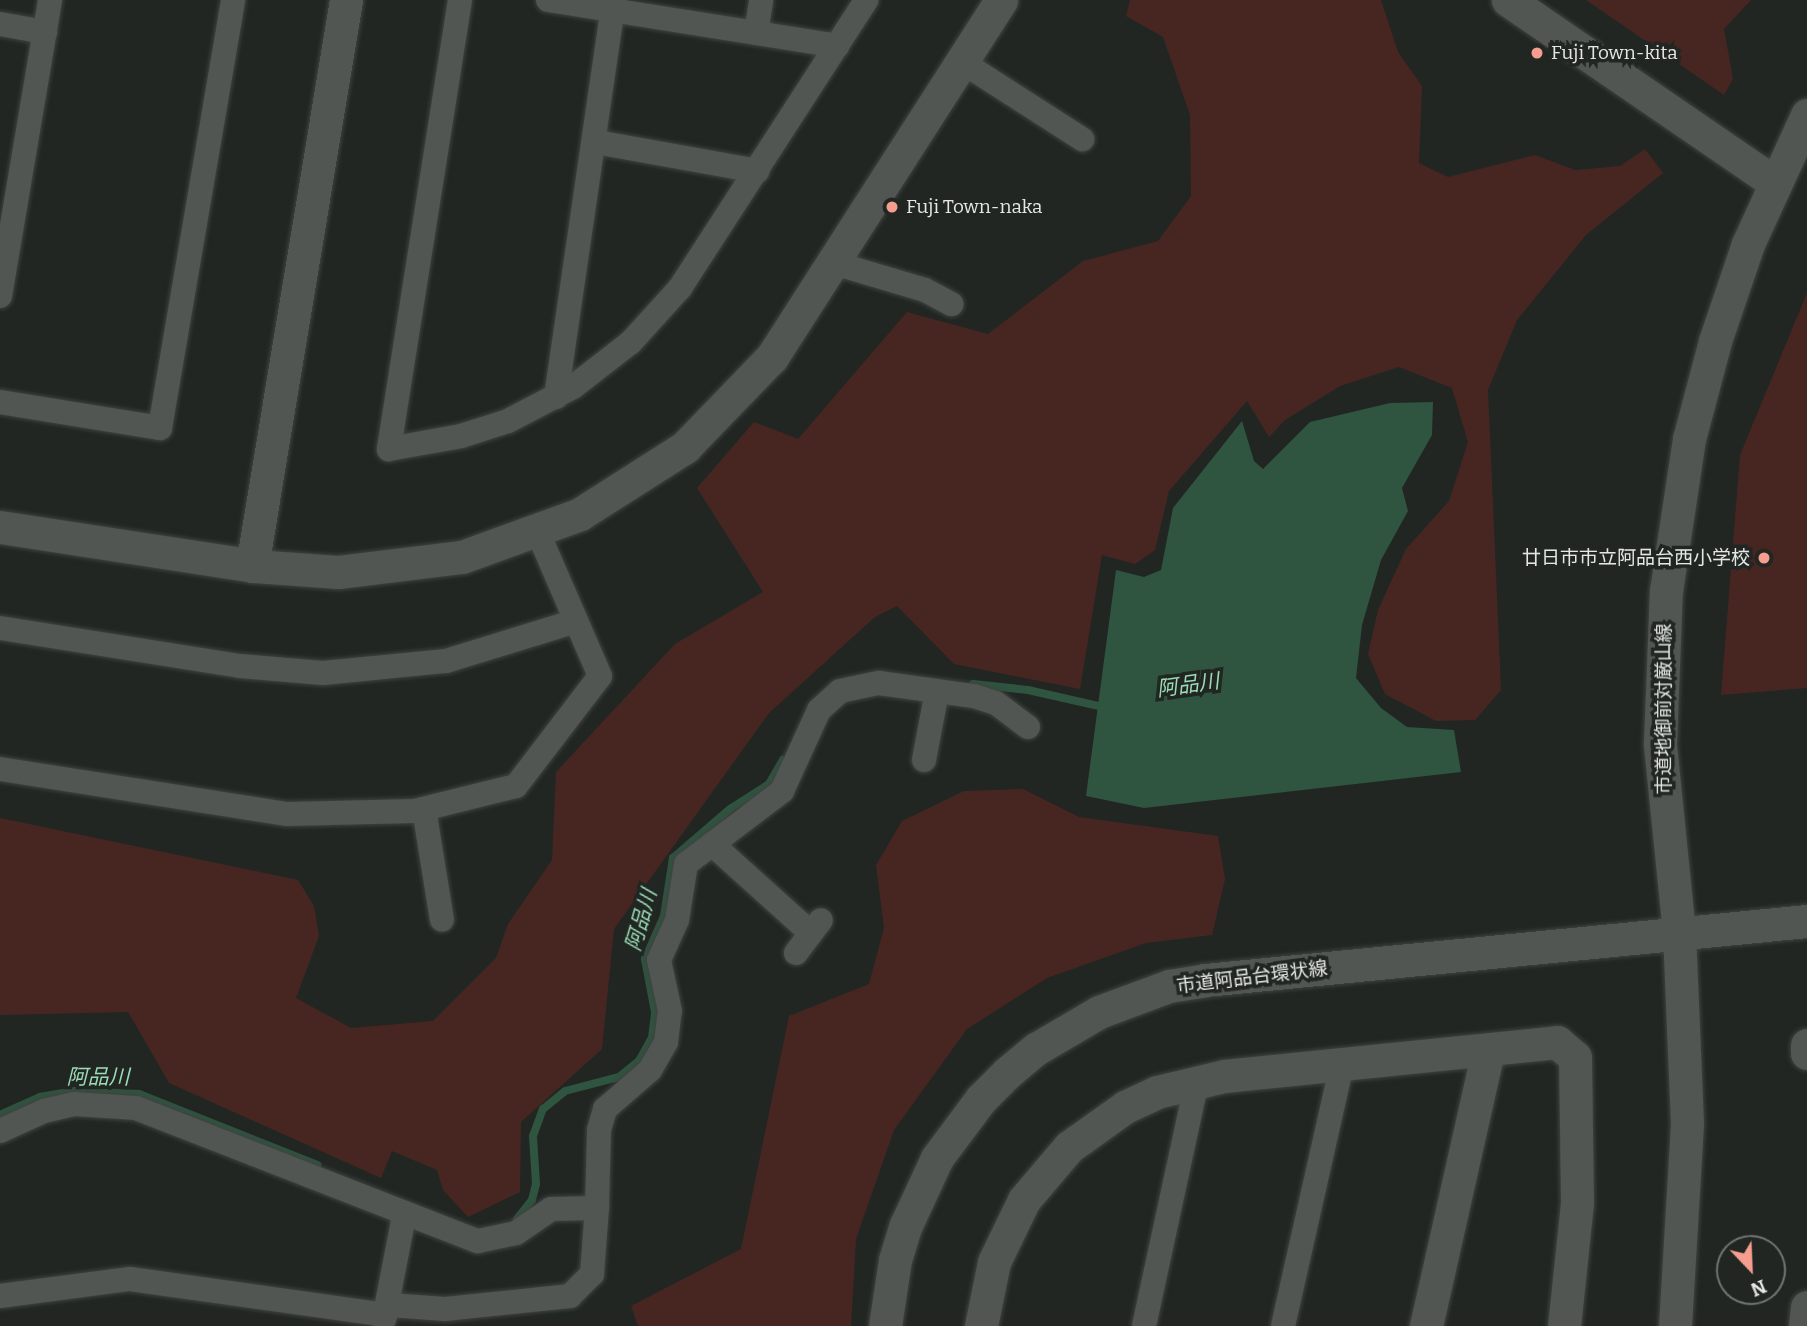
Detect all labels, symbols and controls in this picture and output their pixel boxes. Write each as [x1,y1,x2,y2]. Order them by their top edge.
place label: Fuji Town-kita [1551,42,1678,64]
marker: Fuji Town-kita [1529,45,1545,61]
place label: Fuji Town-naka [906,196,1042,218]
marker: Fuji Town-naka [884,199,900,215]
place label: 廿日市市立阿品台西小学校 [1522,547,1750,569]
marker: 廿日市市立阿品台西小学校 [1756,550,1772,566]
street label: 市道地御前対厳山線 [1653,624,1675,794]
water label: 阿品川 [1155,668,1221,702]
water label: 阿品川 [620,886,662,954]
street label: 市道阿品台環状線 [1175,956,1329,998]
water label: 阿品川 [67,1064,129,1090]
north arrow [1716,1235,1786,1305]
text: N [1747,1274,1770,1301]

